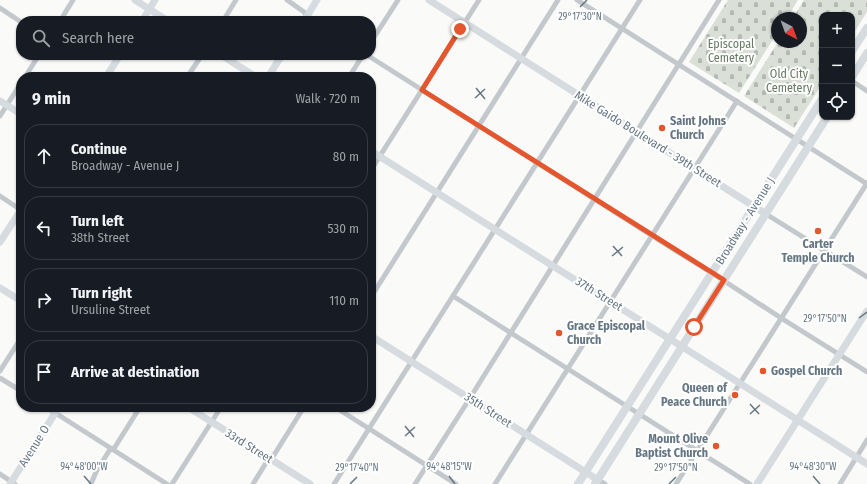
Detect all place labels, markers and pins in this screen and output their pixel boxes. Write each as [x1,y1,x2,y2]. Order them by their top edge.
place label: Saint Johns Church [670,114,727,142]
marker: Saint Johns Church [657,123,667,133]
marker: Carter Temple Church [813,226,823,236]
place label: Carter Temple Church [781,237,855,265]
place label: Grace Episcopal Church [567,319,646,347]
marker: Grace Episcopal Church [554,328,564,338]
place label: Gospel Church [771,364,842,378]
marker: Gospel Church [758,366,768,376]
place label: Queen of Peace Church [661,381,728,409]
marker: Queen of Peace Church [730,390,740,400]
place label: Mount Olive Baptist Church [635,432,708,460]
marker: Mount Olive Baptist Church [711,441,721,451]

